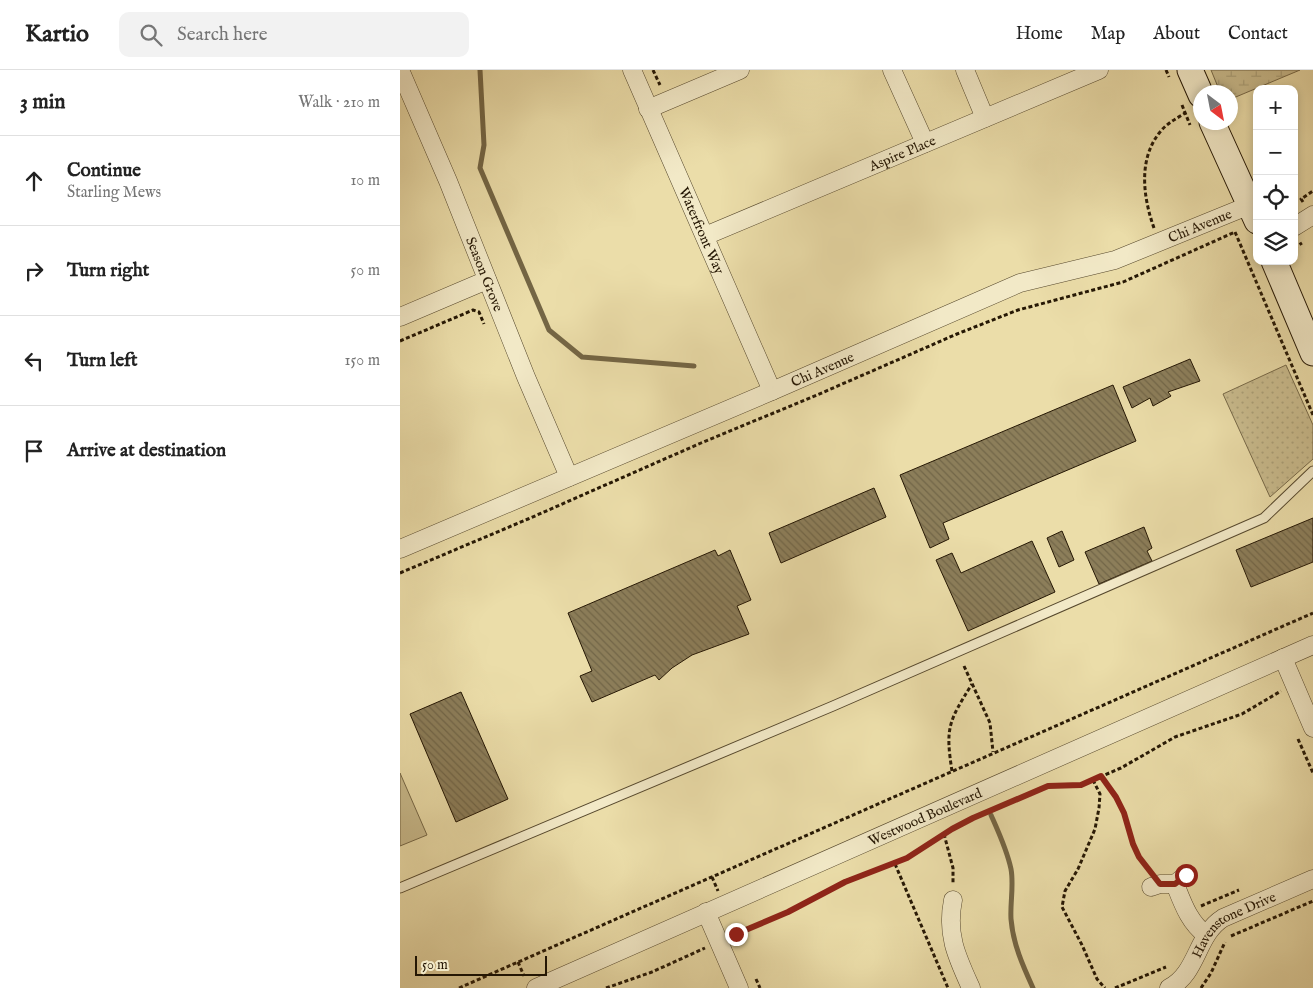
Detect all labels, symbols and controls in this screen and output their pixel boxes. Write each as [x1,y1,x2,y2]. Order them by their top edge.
search box [119,12,469,57]
text: Kartio [25,19,89,50]
icon: search [137,21,165,49]
text: Search here [177,23,268,47]
text: Home [1016,23,1063,46]
text: Map [1091,23,1125,46]
text: About [1153,23,1200,46]
text: Contact [1228,23,1288,46]
north arrow [1193,85,1238,130]
map controls [1253,85,1298,265]
button: + [1253,85,1298,130]
text: 3 min [20,89,65,116]
text: Walk · 210 m [298,93,380,113]
button: − [1253,130,1298,175]
street label: Aspire Place [866,132,939,176]
text: Continue [67,159,141,183]
icon: ahead [20,167,48,195]
text: 10 m [350,171,380,191]
button: locate [1253,175,1298,220]
text: Starling Mews [67,183,161,203]
street label: Waterfront Way [674,184,728,277]
street label: Chi Avenue [1166,205,1235,247]
button: layers [1253,220,1298,265]
street label: Season Grove [461,234,507,315]
icon: right [20,257,48,285]
text: Turn right [67,259,149,283]
text: 50 m [351,261,380,281]
icon: left [20,347,48,375]
street label: Chi Avenue [788,348,858,392]
text: Turn left [67,349,138,373]
text: 150 m [345,351,380,371]
icon: arrive [20,437,48,465]
text: Arrive at destination [67,439,226,463]
street label: Westwood Boulevard [865,784,985,850]
route start [1175,864,1198,887]
street label: Havenstone Drive [1188,888,1279,961]
route end [725,923,748,946]
scale bar [415,953,548,976]
text: 50 m [422,956,448,974]

